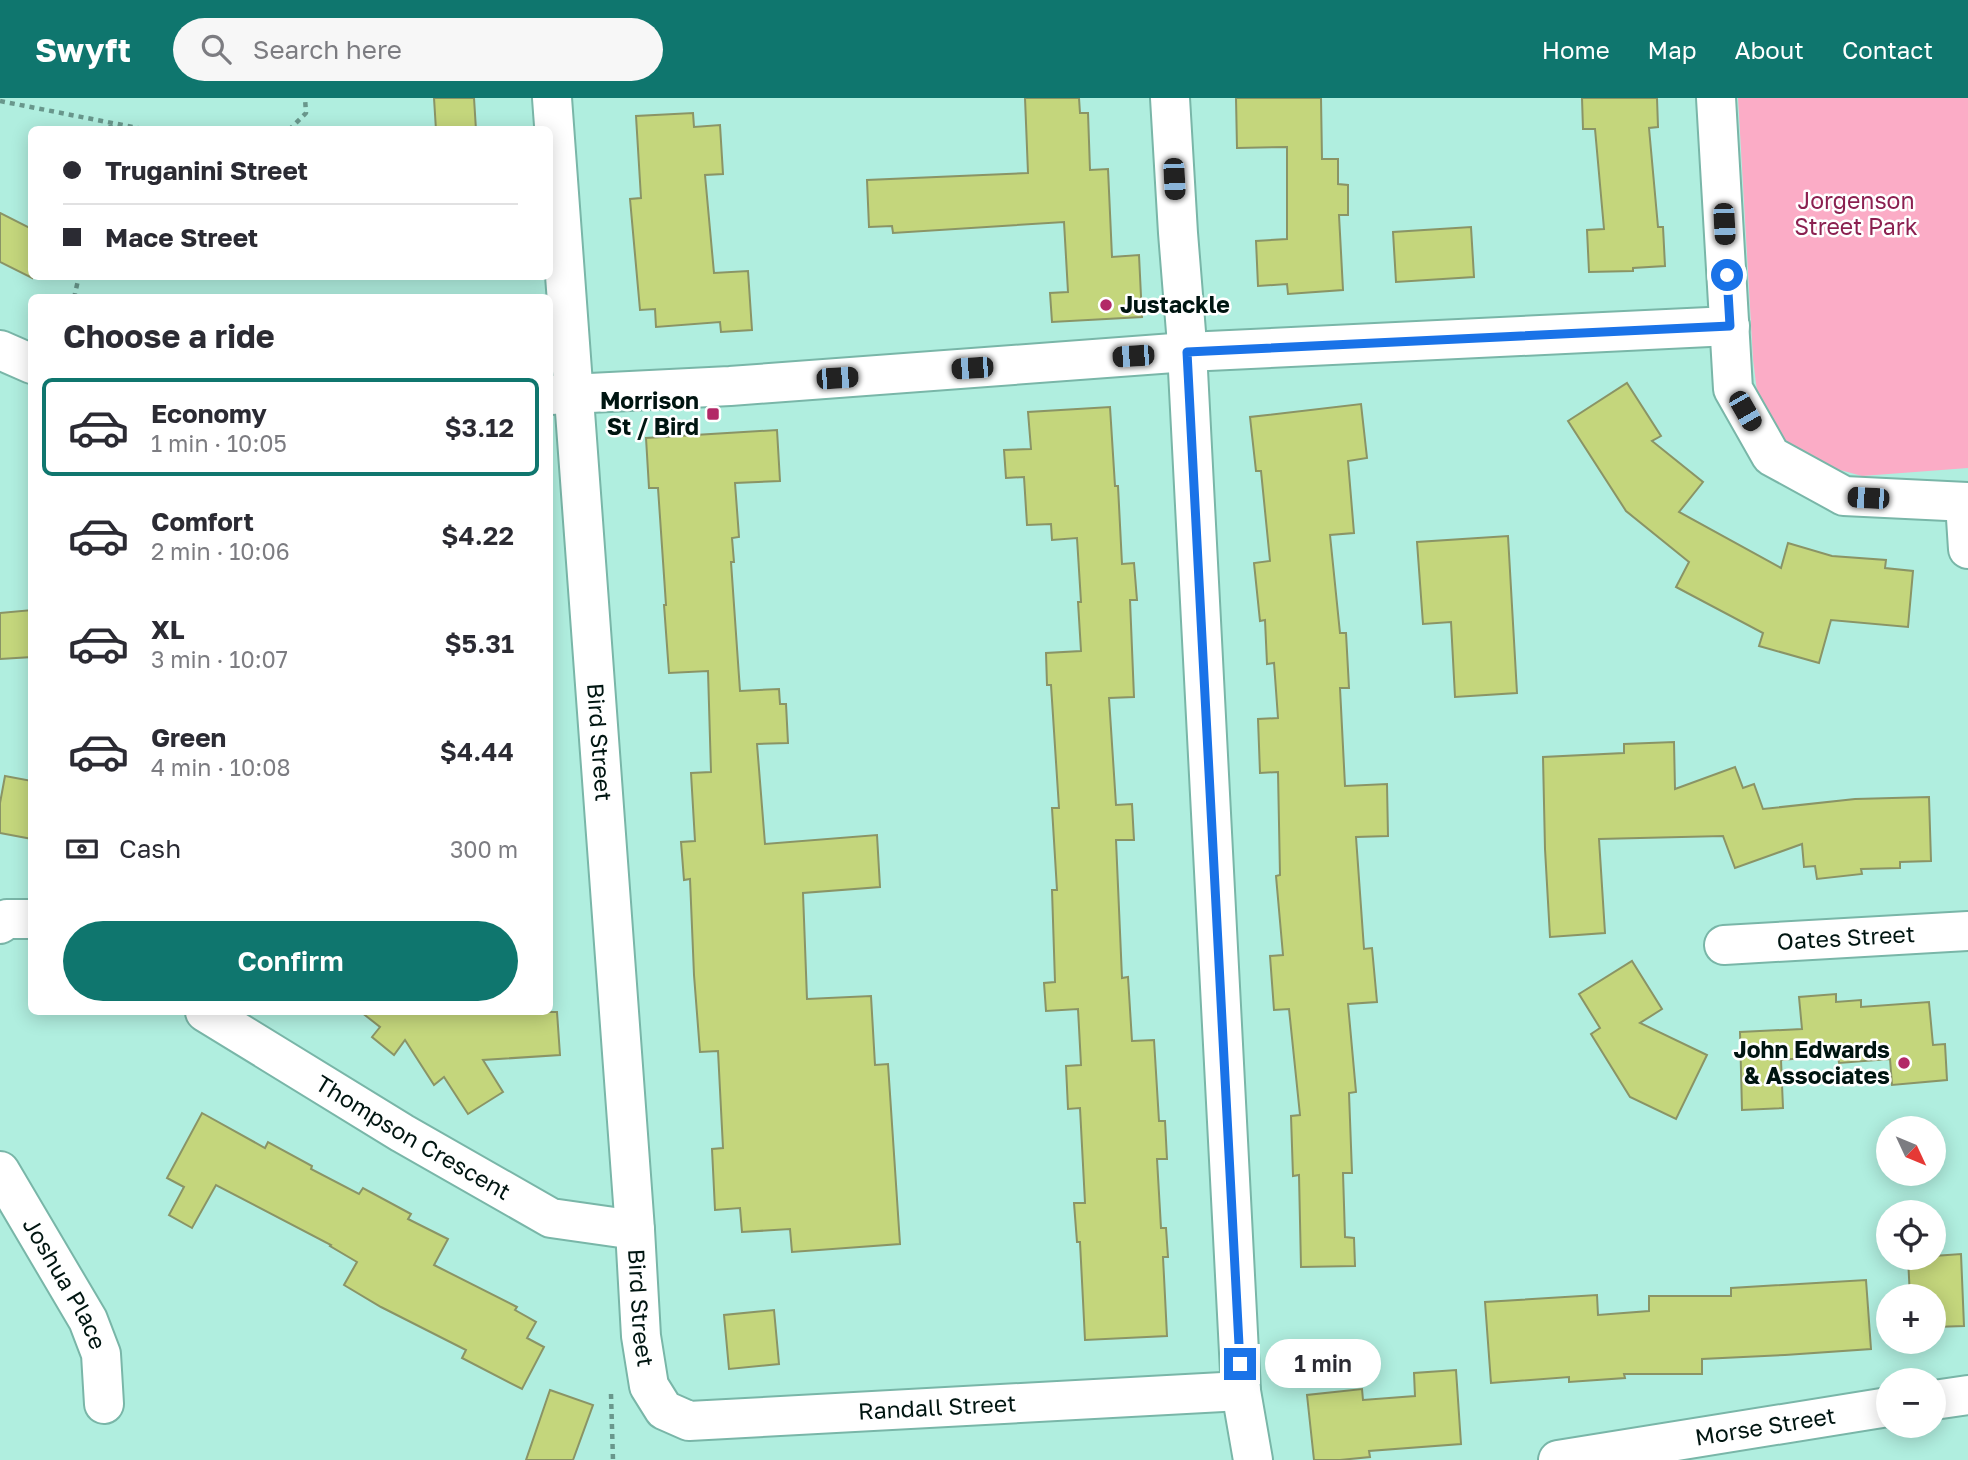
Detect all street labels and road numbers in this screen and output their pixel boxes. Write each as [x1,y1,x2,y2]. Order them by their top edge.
street label: Bird Street [582,682,619,802]
street label: Oates Street [1776,919,1916,955]
street label: Thompson Crescent [311,1068,516,1205]
street label: Joshua Place [18,1212,113,1353]
street label: Bird Street [623,1248,661,1369]
street label: Randall Street [857,1388,1017,1425]
street label: Morse Street [1693,1401,1837,1451]

